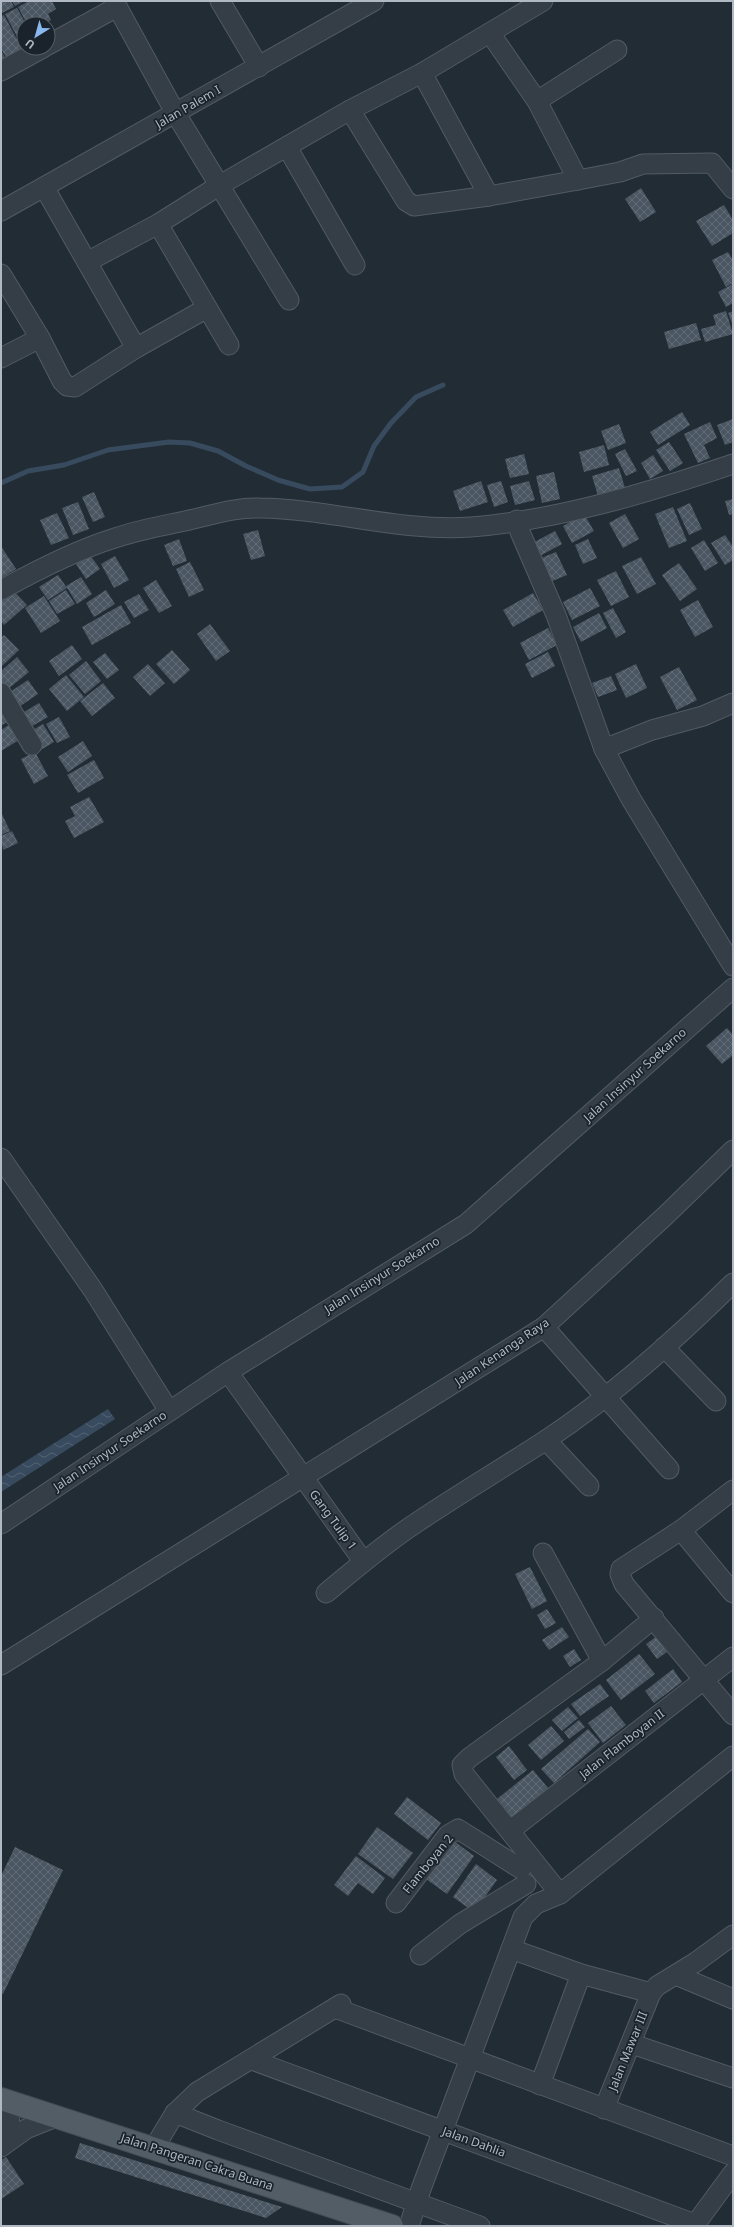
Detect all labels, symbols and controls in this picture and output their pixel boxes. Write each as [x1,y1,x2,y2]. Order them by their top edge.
north arrow [16,16,56,56]
text: U [22,36,38,53]
street label: Jalan Palem I [151,81,223,133]
street label: Jalan Insinyur Soekarno [579,1024,690,1126]
street label: Jalan Insinyur Soekarno [320,1232,443,1318]
street label: Jalan Kenanga Raya [450,1314,552,1390]
street label: Jalan Insinyur Soekarno [49,1406,170,1495]
street label: Gang Tulip 1 [306,1486,361,1553]
street label: Jalan Flamboyan II [575,1705,668,1783]
street label: Flamboyan 2 [398,1830,457,1897]
street label: Jalan Mawar III [603,2008,651,2094]
street label: Jalan Dahlia [439,2122,508,2161]
street label: Jalan Pangeran Cakra Buana [118,2129,276,2194]

